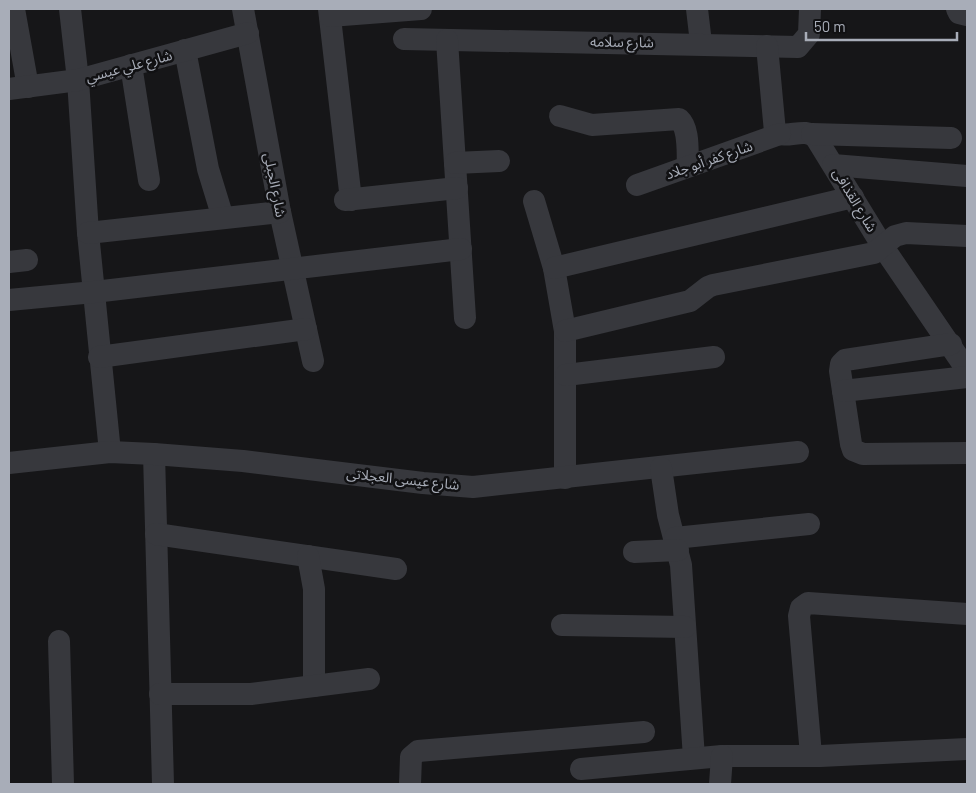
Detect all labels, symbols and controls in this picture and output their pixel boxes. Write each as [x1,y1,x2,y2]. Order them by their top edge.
scale bar [806,10,957,42]
text: 50 m [814,17,846,35]
street label: شارع سلامه [590,32,654,54]
street label: شارع علي عيسي [84,46,175,88]
street label: شارع كفر أبو جلاد [663,137,756,185]
street label: شارع الجبلى [258,151,290,219]
street label: شارع القذافى [827,165,881,236]
street label: شارع عيسى العجلاتى [345,464,460,496]

